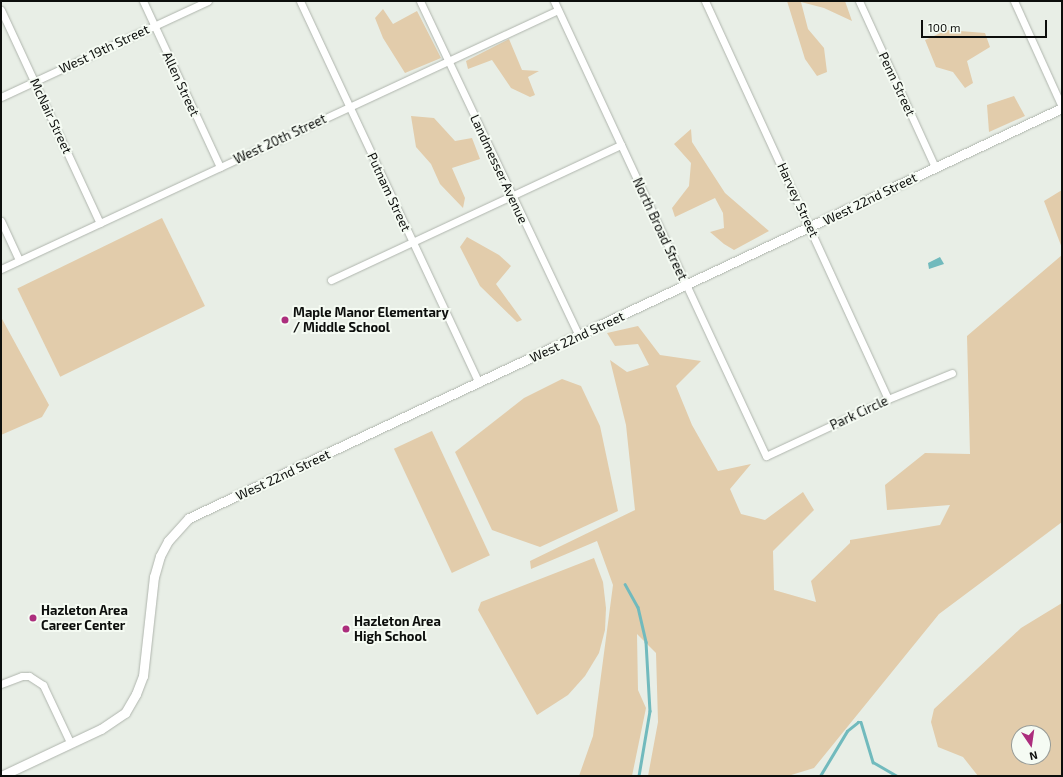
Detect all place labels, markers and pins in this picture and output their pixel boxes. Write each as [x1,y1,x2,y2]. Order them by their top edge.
place label: Maple Manor Elementary / Middle School [293,305,449,336]
marker: Maple Manor Elementary / Middle School [280,315,290,325]
place label: Hazleton Area Career Center [41,603,128,634]
marker: Hazleton Area Career Center [28,613,38,623]
place label: Hazleton Area High School [354,614,441,645]
marker: Hazleton Area High School [341,624,351,634]

